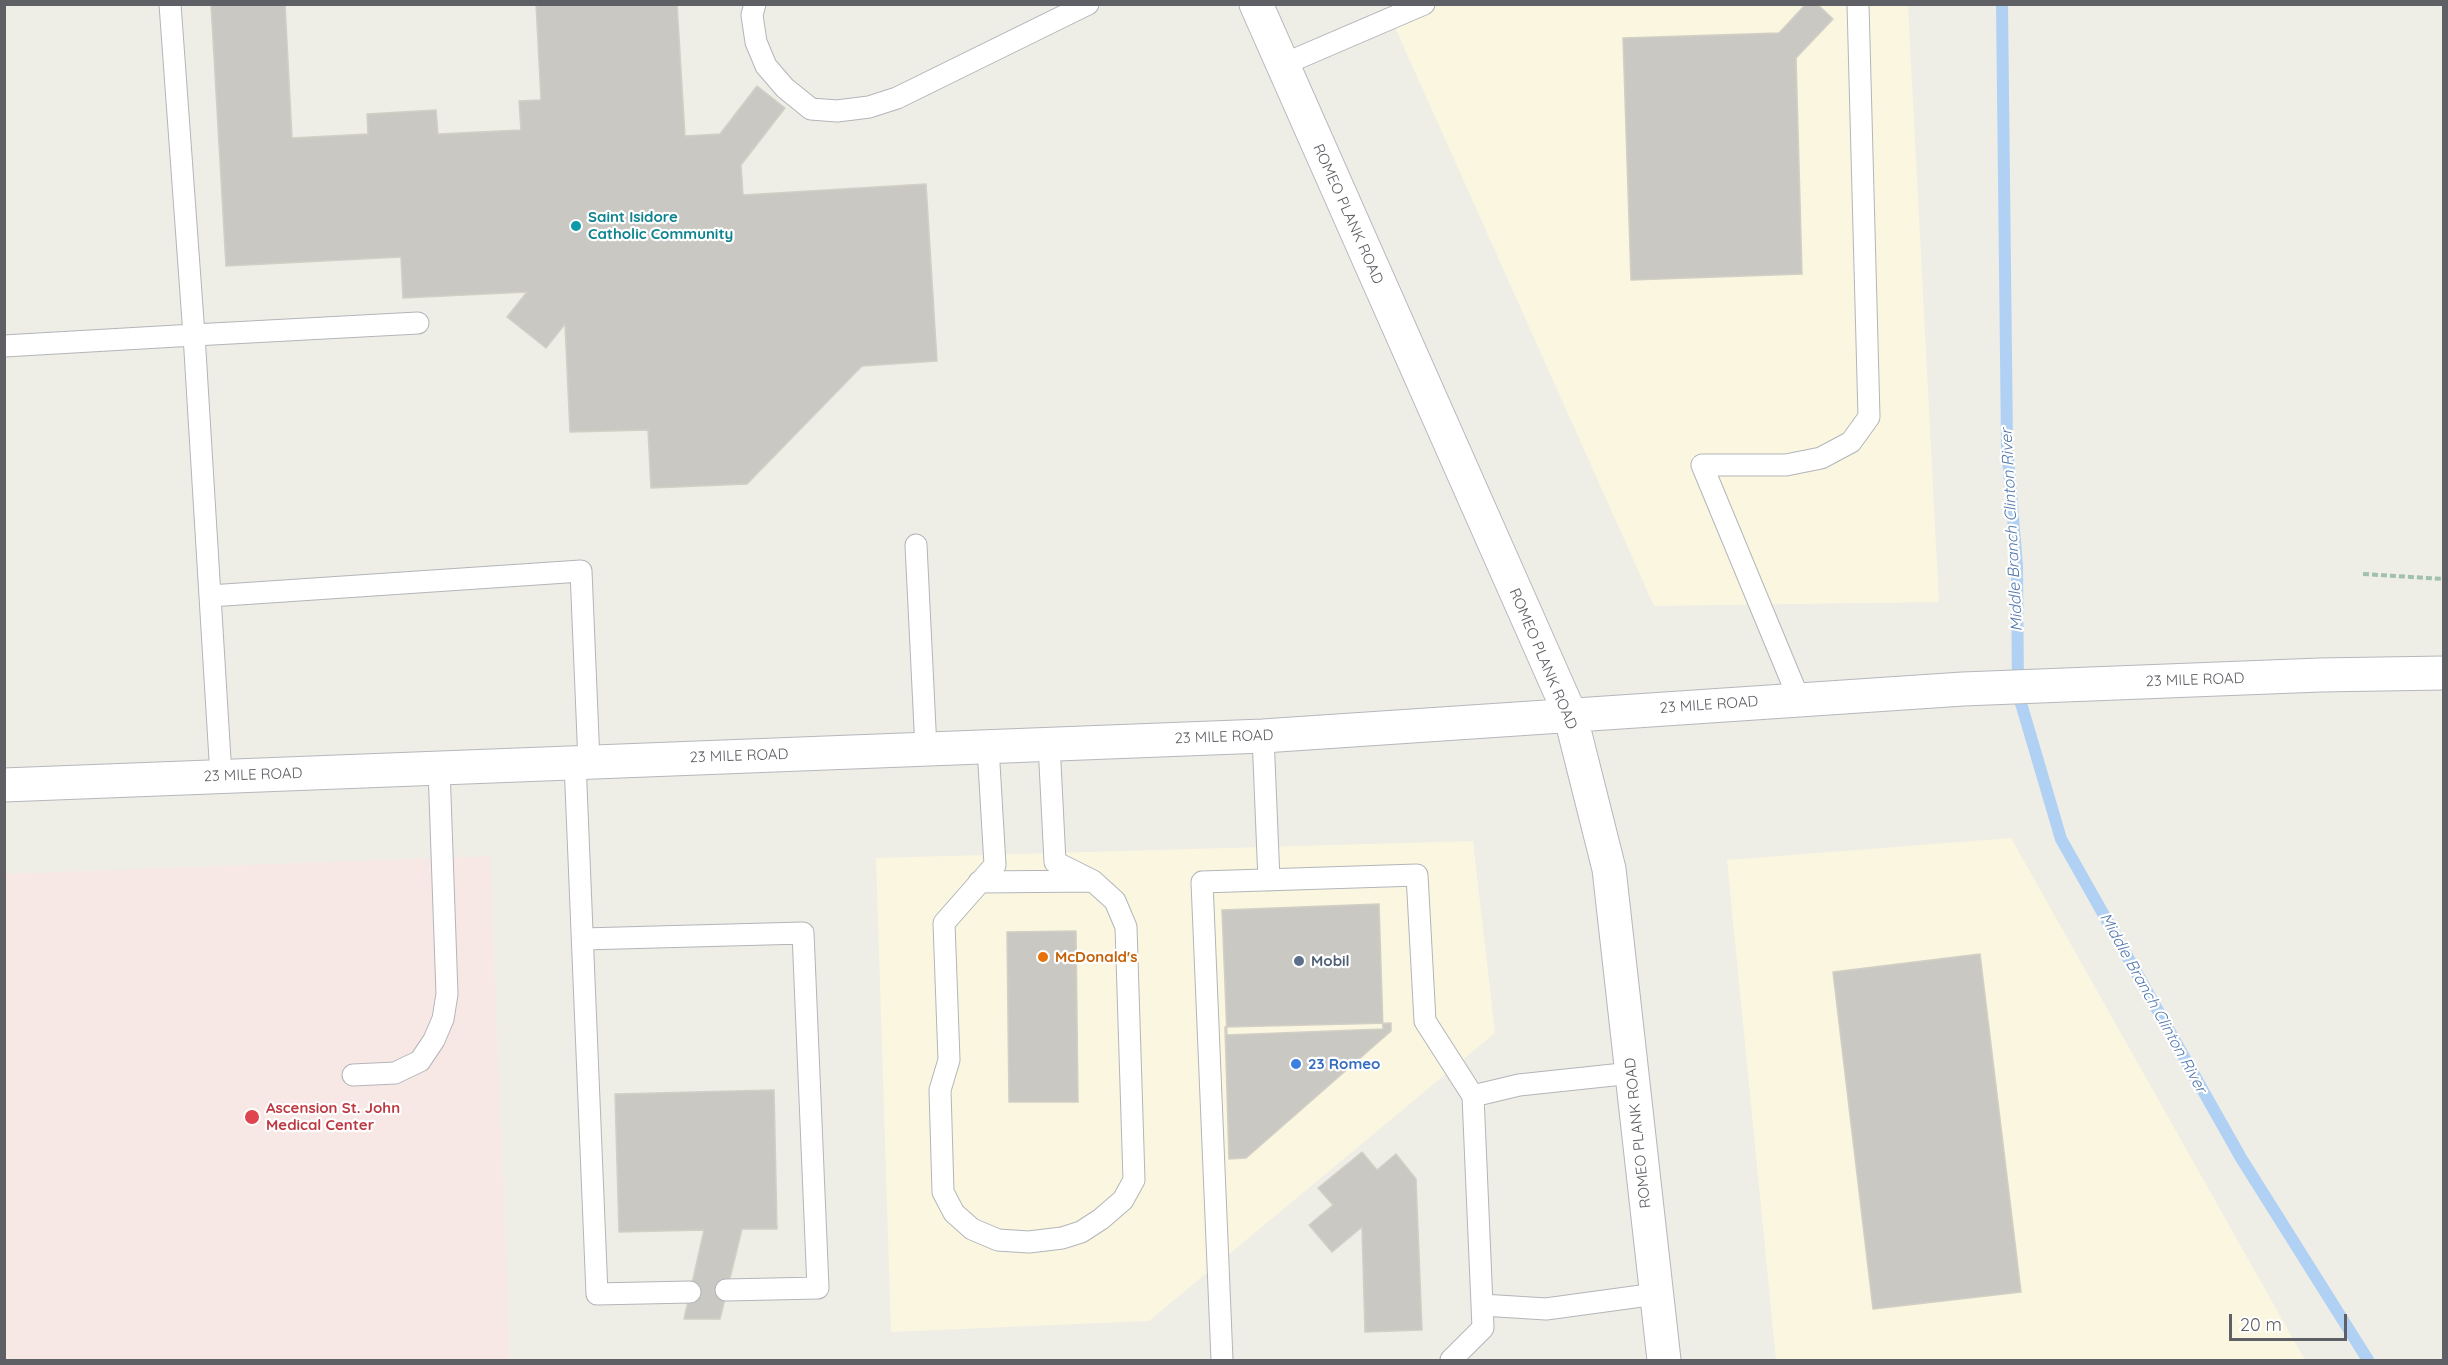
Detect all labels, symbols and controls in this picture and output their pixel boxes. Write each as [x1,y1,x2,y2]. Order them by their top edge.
street label: ROMEO PLANK ROAD [1309,141,1387,287]
place label: Saint Isidore Catholic Community [588,208,733,243]
marker: Saint Isidore Catholic Community [569,219,583,233]
water label: Middle Branch Clinton River [1997,428,2027,632]
street label: ROMEO PLANK ROAD [1505,586,1581,732]
street label: 23 MILE ROAD [2145,669,2245,691]
street label: 23 MILE ROAD [1659,693,1759,717]
street label: 23 MILE ROAD [1174,726,1274,748]
street label: 23 MILE ROAD [689,745,789,767]
street label: 23 MILE ROAD [203,764,303,786]
water label: Middle Branch Clinton River [2095,909,2211,1097]
place label: McDonald's [1055,948,1137,966]
marker: McDonald's [1036,950,1050,964]
place label: Mobil [1311,952,1350,970]
marker: Mobil [1292,954,1306,968]
place label: 23 Romeo [1308,1055,1380,1073]
marker: 23 Romeo [1289,1057,1303,1071]
street label: ROMEO PLANK ROAD [1621,1057,1655,1209]
place label: Ascension St. John Medical Center [266,1099,400,1134]
marker: Ascension St. John Medical Center [243,1108,261,1126]
scale bar [2232,1302,2350,1340]
text: 20 m [2240,1313,2282,1336]

